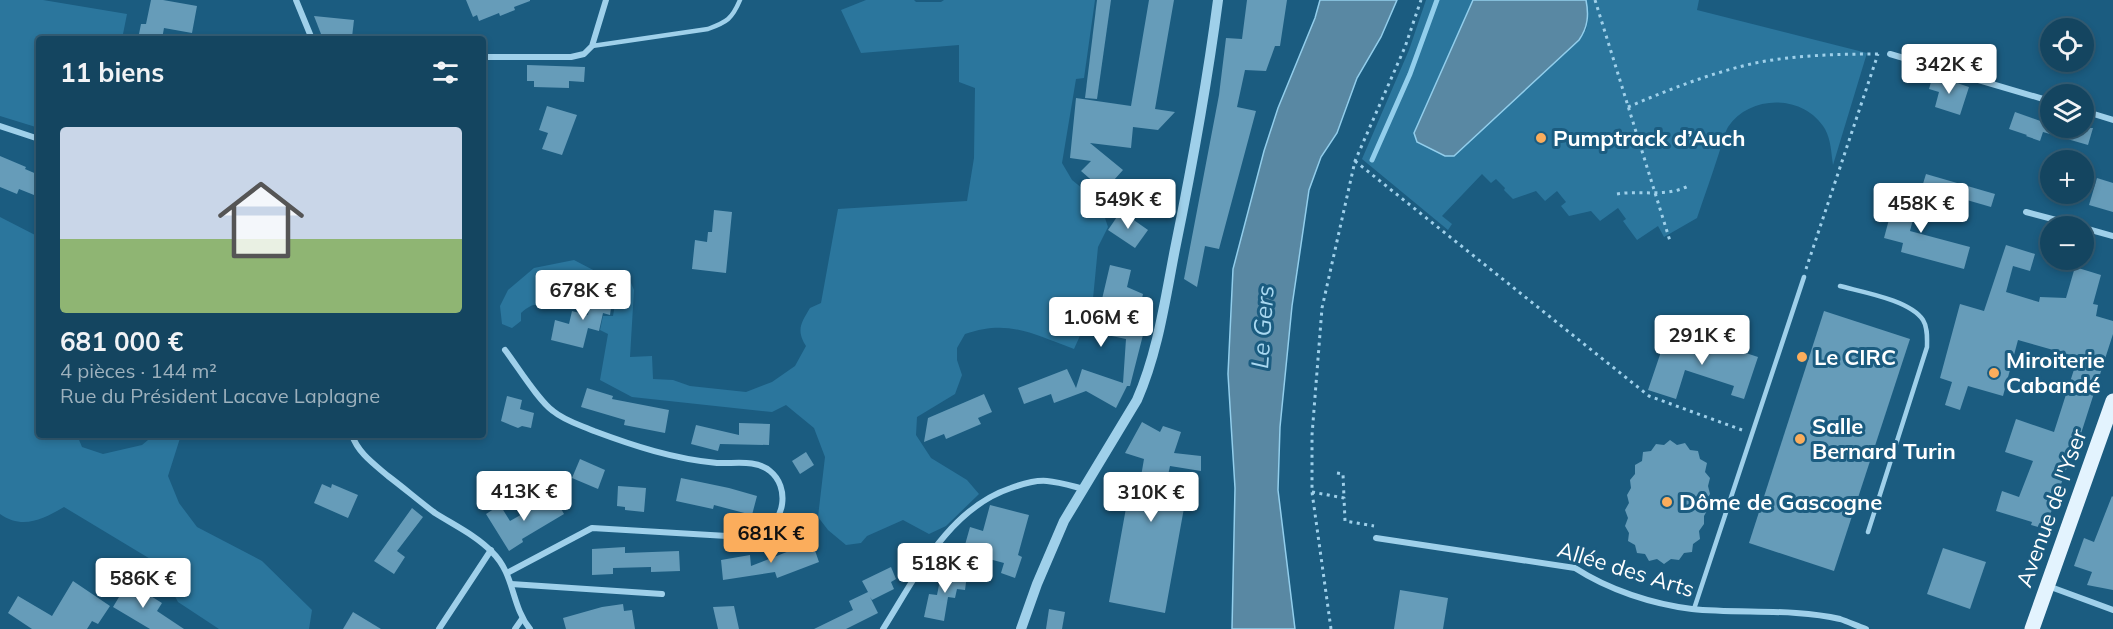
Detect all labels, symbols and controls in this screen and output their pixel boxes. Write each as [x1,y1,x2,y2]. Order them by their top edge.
map controls [2040,18,2094,270]
button: locate [2040,18,2094,72]
pin: 342K € [1900,44,1998,95]
text: 342K € [1916,51,1982,76]
text: 11 biens [60,56,164,89]
icon: filters [429,56,462,89]
button: layers [2040,84,2094,138]
place label: Pumptrack d’Auch [1553,124,1745,152]
marker: Pumptrack d’Auch [1534,131,1548,145]
button: + [2040,150,2094,204]
icon: home [207,166,315,274]
pin: 549K € [1079,179,1177,230]
pin: 458K € [1872,183,1970,234]
text: 549K € [1095,186,1161,211]
text: 458K € [1888,190,1954,215]
button: − [2040,216,2094,270]
pin: 678K € [534,270,632,321]
text: 678K € [550,277,616,302]
water label: Le Gers [1244,284,1280,370]
pin: 1.06M € [1046,297,1156,348]
text: 1.06M € [1063,304,1139,329]
pin: 291K € [1653,315,1751,366]
text: 291K € [1669,322,1735,347]
text: 681 000 € [60,325,183,358]
place label: Le CIRC [1814,343,1896,371]
place label: Miroiterie Cabandé [2006,346,2105,399]
marker: Le CIRC [1795,350,1809,364]
text: 4 pièces · 144 m² [60,358,217,383]
marker: Miroiterie Cabandé [1987,366,2001,380]
text: Rue du Président Lacave Laplagne [60,383,380,408]
place label: Salle Bernard Turin [1812,412,1956,465]
street label: Avenue de l'Yser [2009,425,2093,591]
marker: Salle Bernard Turin [1793,432,1807,446]
pin: 413K € [475,471,573,522]
pin: 310K € [1102,472,1200,523]
text: 413K € [491,478,557,503]
text: 310K € [1118,479,1184,504]
place label: Dôme de Gascogne [1679,488,1882,516]
marker: Dôme de Gascogne [1660,495,1674,509]
pin: 681K € [722,513,820,564]
text: 681K € [738,520,804,545]
street label: Allée des Arts [1554,535,1698,603]
pin: 518K € [896,543,994,594]
text: 518K € [912,550,978,575]
pin: 586K € [94,558,192,609]
text: 586K € [110,565,176,590]

